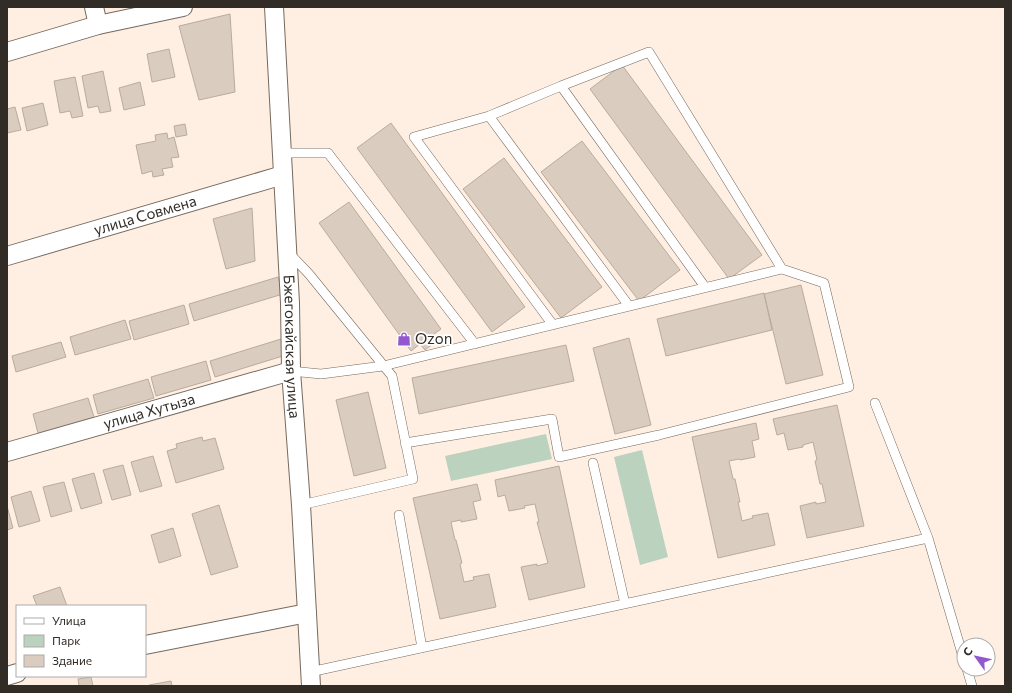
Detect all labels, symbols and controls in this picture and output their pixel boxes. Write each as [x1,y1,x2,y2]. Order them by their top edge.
street label: улица Совмена [91,191,198,238]
street label: Бжегокайская улица [280,274,305,419]
place label: Ozon [415,329,452,347]
shop icon: Ozon [396,331,412,347]
street label: улица Хутыза [101,389,197,432]
legend [16,605,146,677]
text: Улица [52,613,86,627]
text: Парк [52,633,81,647]
north arrow [956,637,996,677]
text: С [960,644,975,658]
text: Здание [52,653,92,667]

